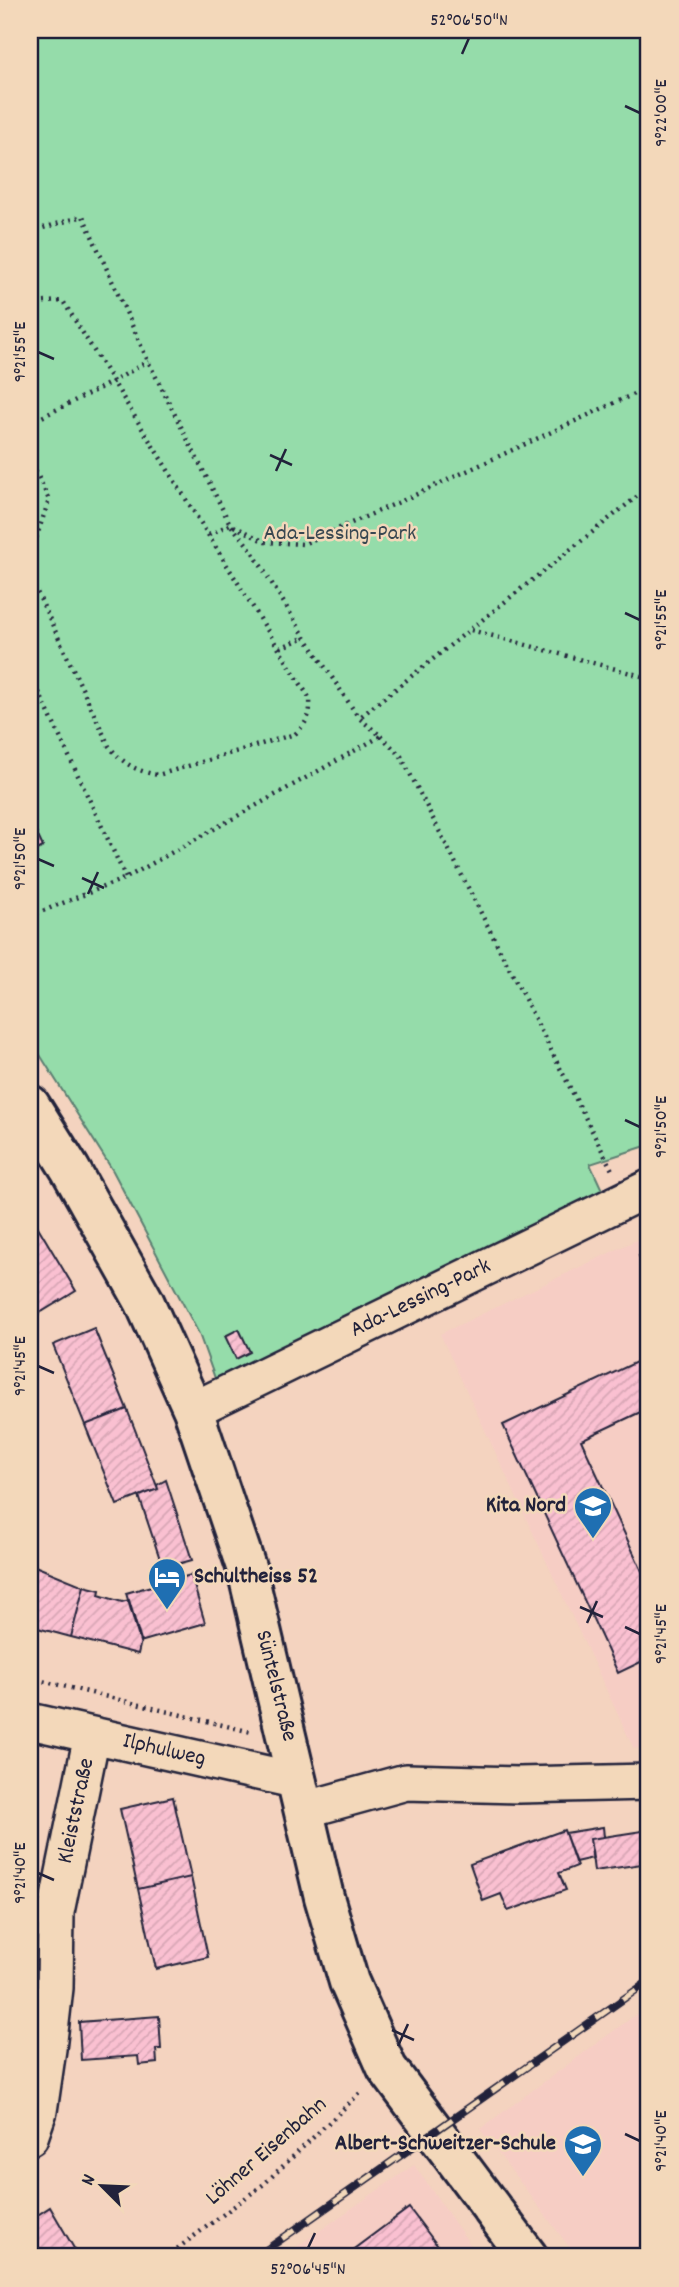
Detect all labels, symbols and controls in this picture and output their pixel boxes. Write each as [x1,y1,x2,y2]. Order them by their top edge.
text: 52°06'50"N [430,9,508,34]
text: 9°22'00"E [650,79,675,147]
text: 9°21'55"E [9,322,34,382]
park label: Ada-Lessing-Park [264,518,416,551]
text: 9°21'55"E [650,590,675,650]
text: 9°21'50"E [9,828,34,890]
text: 9°21'50"E [650,1096,675,1158]
street label: Ada-Lessing-Park [345,1251,497,1347]
text: 9°21'45"E [9,1336,34,1396]
school or university icon: Kita Nord [572,1485,614,1540]
place label: Kita Nord [486,1490,566,1523]
hotel icon: Schultheiss 52 [146,1556,188,1611]
place label: Schultheiss 52 [194,1561,318,1594]
text: 9°21'45"E [650,1604,675,1664]
street label: Süntelstraße [245,1627,305,1745]
street label: Ilphulweg [119,1725,209,1777]
street label: Kleiststraße [50,1755,104,1867]
text: 9°21'40"E [9,1842,34,1904]
street label: Löhner Eisenbahn [199,2090,335,2214]
text: 9°21'40"E [650,2110,675,2172]
school or university icon: Albert-Schweitzer-Schule [562,2123,604,2178]
place label: Albert-Schweitzer-Schule [335,2128,556,2161]
north arrow [66,2150,136,2220]
text: N [75,2171,104,2190]
text: 52°06'45"N [270,2258,346,2283]

